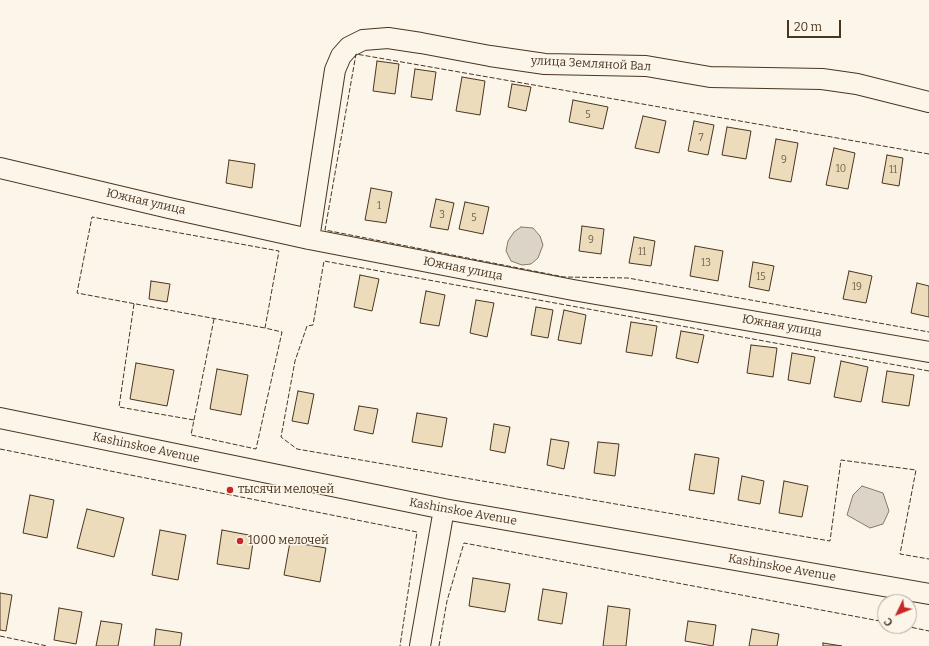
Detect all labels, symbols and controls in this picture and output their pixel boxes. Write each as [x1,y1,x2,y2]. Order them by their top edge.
scale bar [789,12,843,38]
text: 20 m [794,20,822,34]
street label: улица Земляной Вал [530,54,652,74]
house number: 5 [585,109,591,121]
house number: 7 [698,132,704,144]
house number: 9 [781,154,787,166]
house number: 10 [836,163,846,175]
house number: 11 [889,164,897,176]
street label: Южная улица [105,186,187,218]
house number: 1 [377,200,381,212]
house number: 3 [439,209,445,221]
house number: 5 [471,212,477,224]
house number: 9 [588,234,594,246]
house number: 11 [638,246,646,258]
street label: Южная улица [422,254,504,284]
house number: 13 [701,257,711,269]
house number: 15 [756,271,766,283]
house number: 19 [852,281,862,293]
street label: Южная улица [741,312,823,340]
street label: Kashinskoe Avenue [91,430,201,466]
place label: тысячи мелочей [238,483,334,497]
marker: тысячи мелочей [225,485,235,495]
street label: Kashinskoe Avenue [408,495,518,529]
place label: 1000 мелочей [248,534,329,548]
marker: 1000 мелочей [235,536,245,546]
street label: Kashinskoe Avenue [727,551,837,585]
north arrow [877,594,917,634]
text: С [881,615,896,629]

